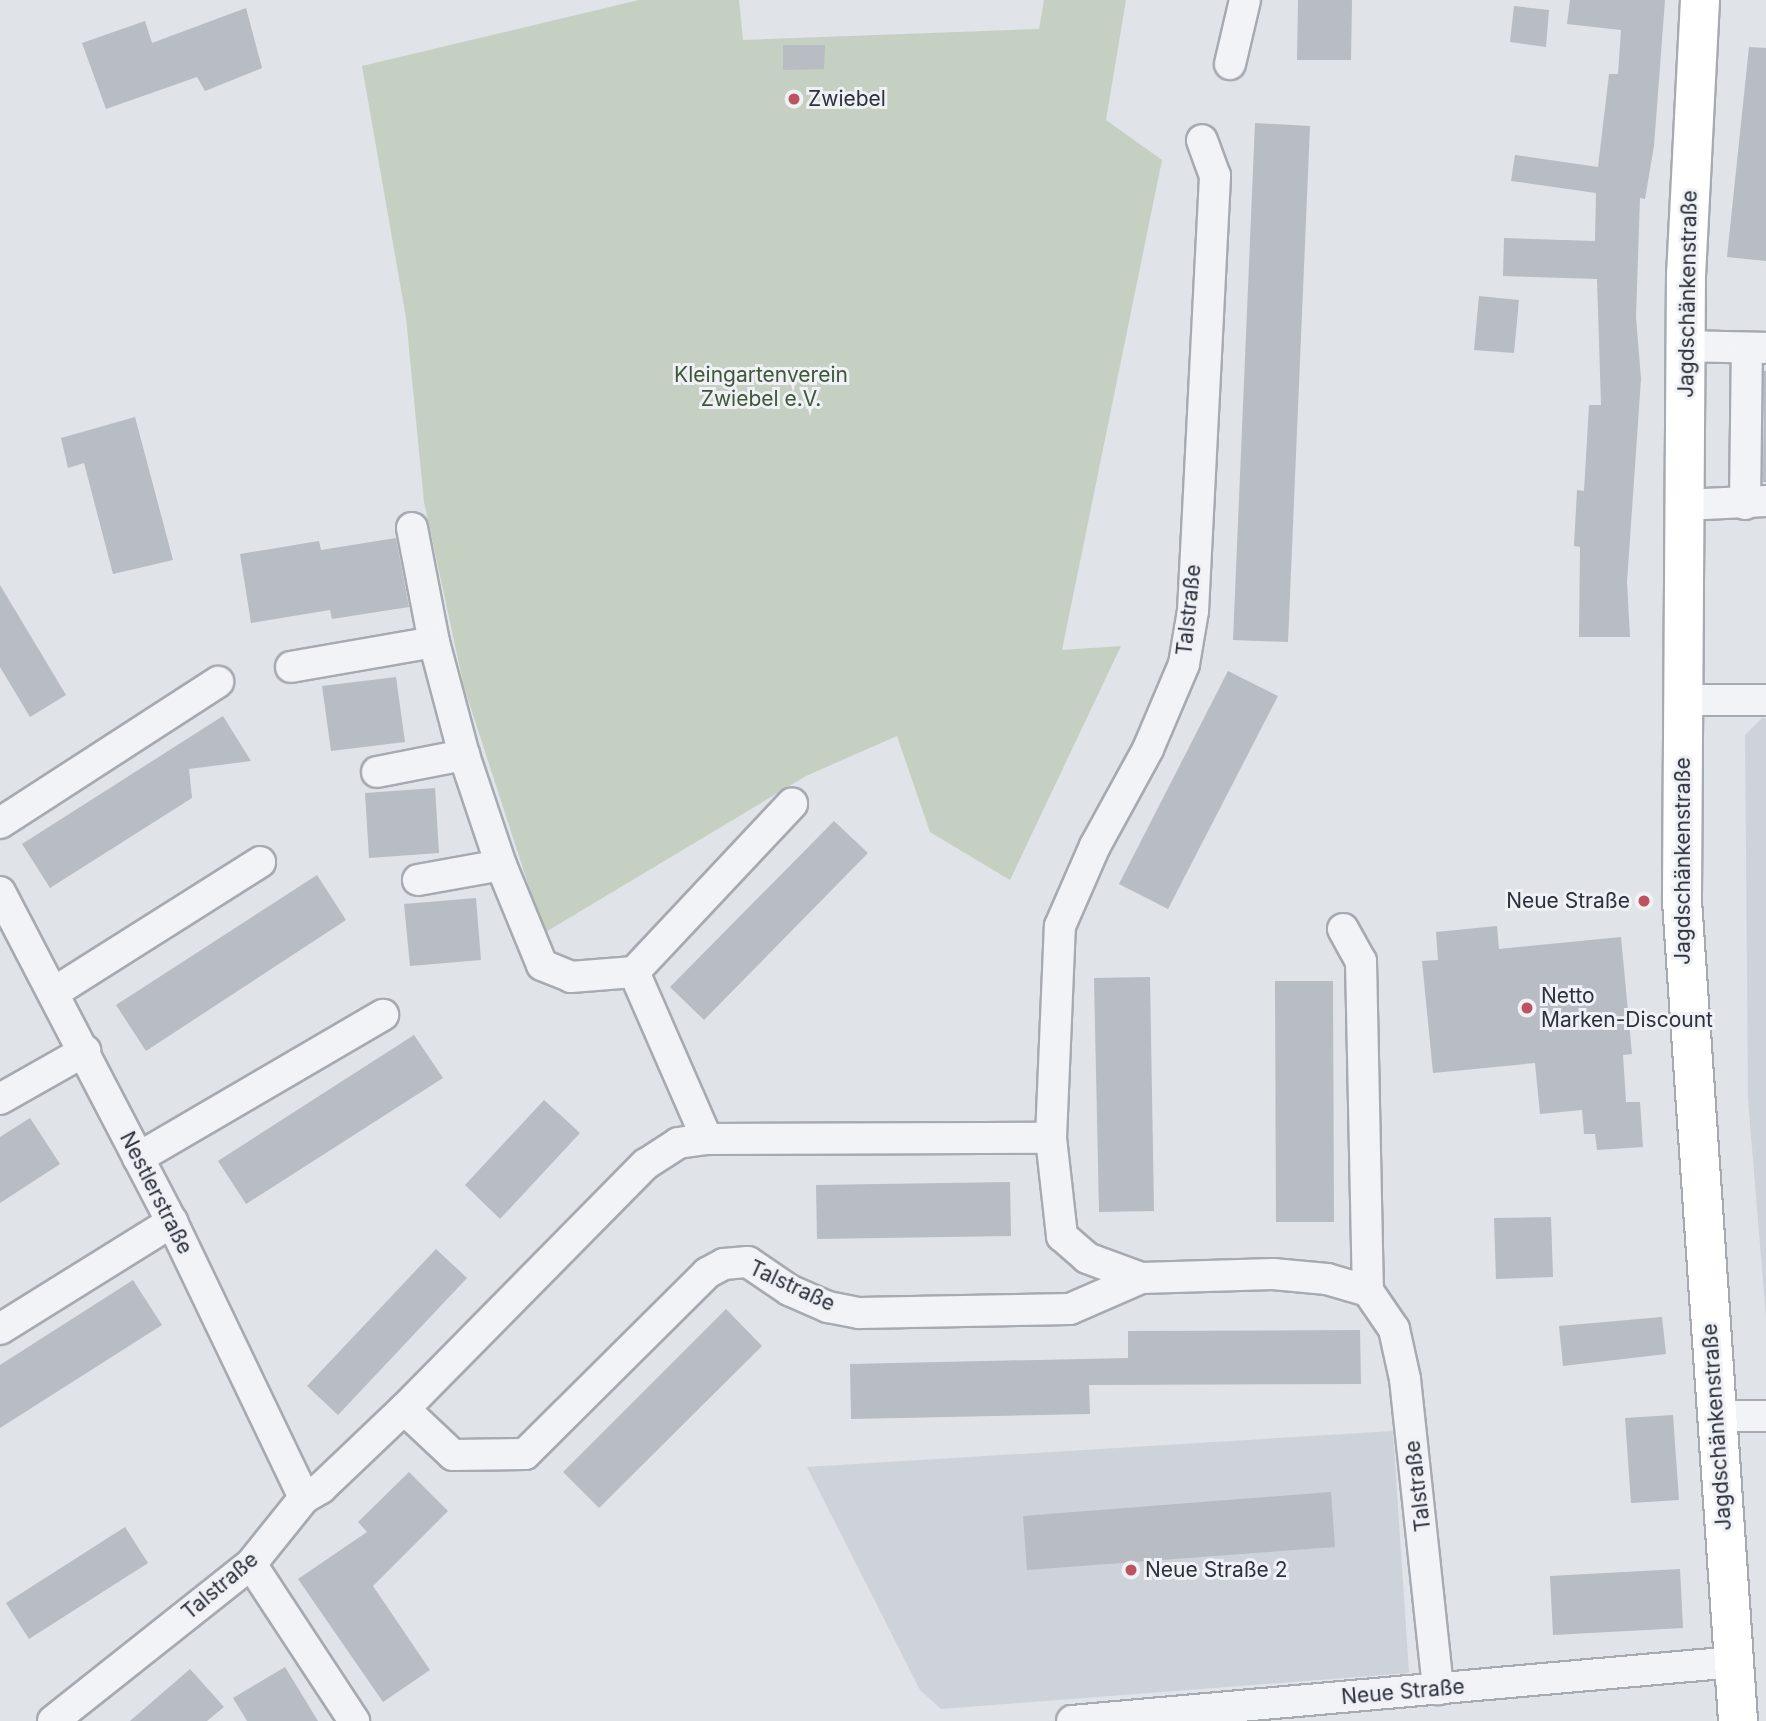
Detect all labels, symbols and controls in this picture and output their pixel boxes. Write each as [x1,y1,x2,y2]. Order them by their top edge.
place label: Zwiebel [808,86,886,112]
marker: Zwiebel [786,91,802,107]
street label: Jagdschänkenstraße [1674,190,1702,398]
park label: Kleingartenverein Zwiebel e.V. [674,362,848,412]
street label: Talstraße [1172,563,1206,657]
street label: Jagdschänkenstraße [1670,757,1696,965]
place label: Neue Straße [1506,888,1630,914]
marker: Neue Straße [1636,893,1652,909]
place label: Netto Marken-Discount [1541,983,1713,1033]
marker: Netto Marken-Discount [1519,1000,1535,1016]
street label: Nestlerstraße [114,1128,198,1258]
street label: Talstraße [745,1255,839,1317]
street label: Jagdschänkenstraße [1697,1322,1737,1532]
street label: Talstraße [1400,1439,1436,1533]
street label: Talstraße [177,1547,263,1625]
place label: Neue Straße 2 [1145,1557,1288,1583]
marker: Neue Straße 2 [1123,1562,1139,1578]
street label: Neue Straße [1340,1674,1466,1710]

